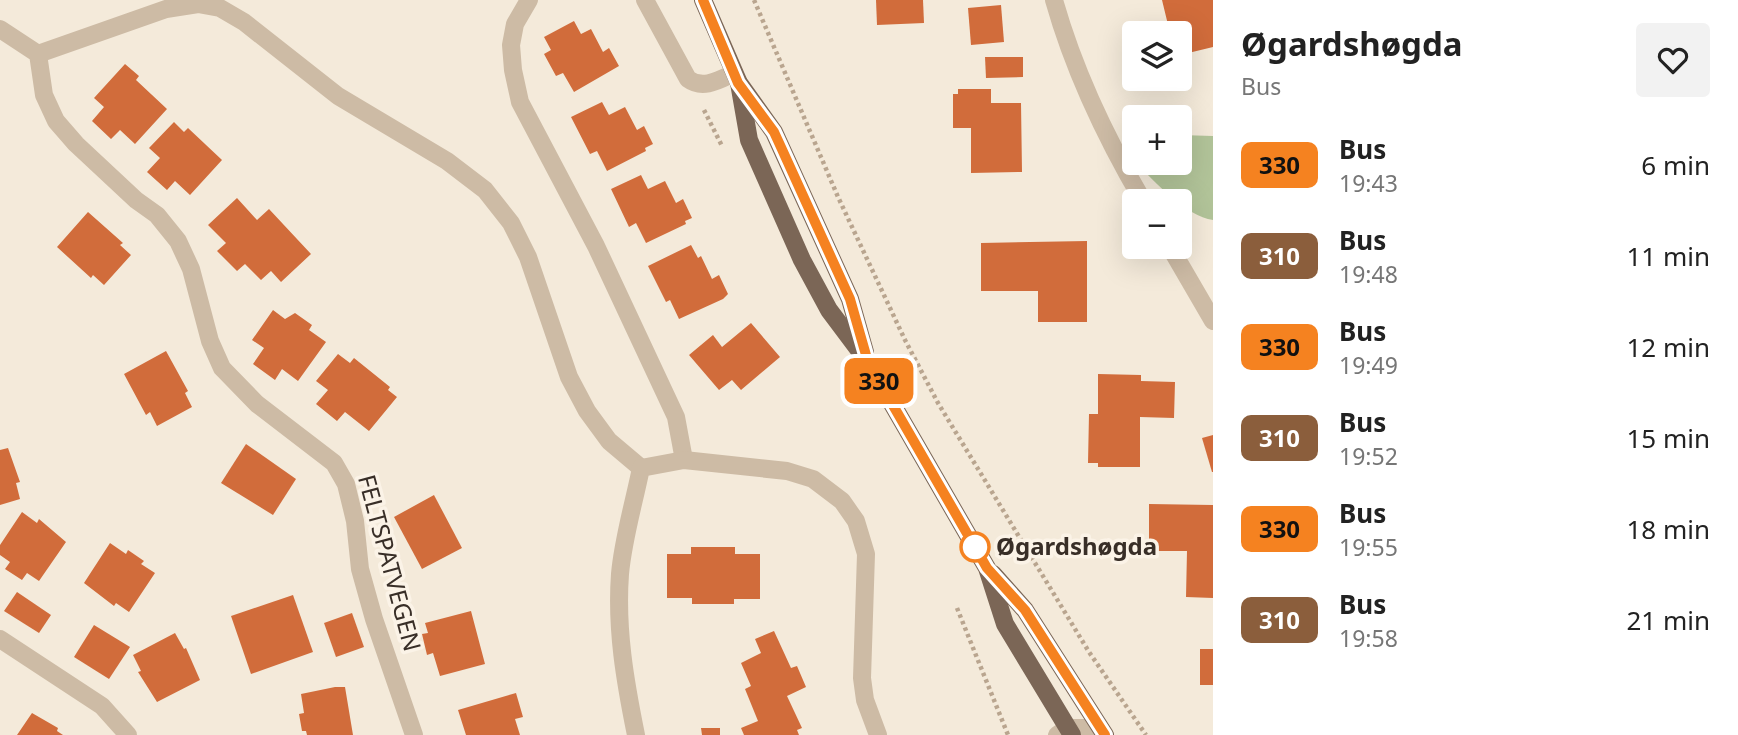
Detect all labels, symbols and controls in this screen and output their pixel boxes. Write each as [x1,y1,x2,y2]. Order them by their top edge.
map controls [1122,21,1192,259]
button: layers [1122,21,1192,91]
text: Øgardshøgda [1241,21,1463,66]
button: heart [1636,23,1710,97]
text: Bus [1241,70,1281,102]
button: + [1122,105,1192,175]
text: Bus [1339,131,1386,167]
text: 6 min [1641,147,1710,183]
text: 330 [1259,148,1300,181]
text: 19:43 [1339,167,1398,199]
button: − [1122,189,1192,259]
text: Bus [1339,222,1386,258]
text: 11 min [1626,238,1710,274]
text: 310 [1259,239,1300,272]
text: 19:48 [1339,258,1398,290]
text: Bus [1339,313,1386,349]
text: 12 min [1626,329,1710,365]
text: 330 [1259,330,1300,363]
text: 19:49 [1339,349,1398,381]
line badge: 330 [839,358,919,404]
text: 330 [858,364,900,397]
text: Bus [1339,404,1386,440]
text: 15 min [1626,420,1710,456]
text: 310 [1259,421,1300,454]
text: 19:52 [1339,440,1398,472]
street label: FELTSPATVEGEN [351,471,430,655]
text: Bus [1339,495,1386,531]
text: 18 min [1626,511,1710,547]
text: 330 [1259,512,1300,545]
place label: Øgardshøgda [996,529,1157,562]
text: 19:55 [1339,531,1398,563]
marker: Øgardshøgda [960,532,990,562]
text: Bus [1339,586,1386,622]
text: 21 min [1626,602,1710,638]
text: 310 [1259,603,1300,636]
text: 19:58 [1339,622,1398,654]

